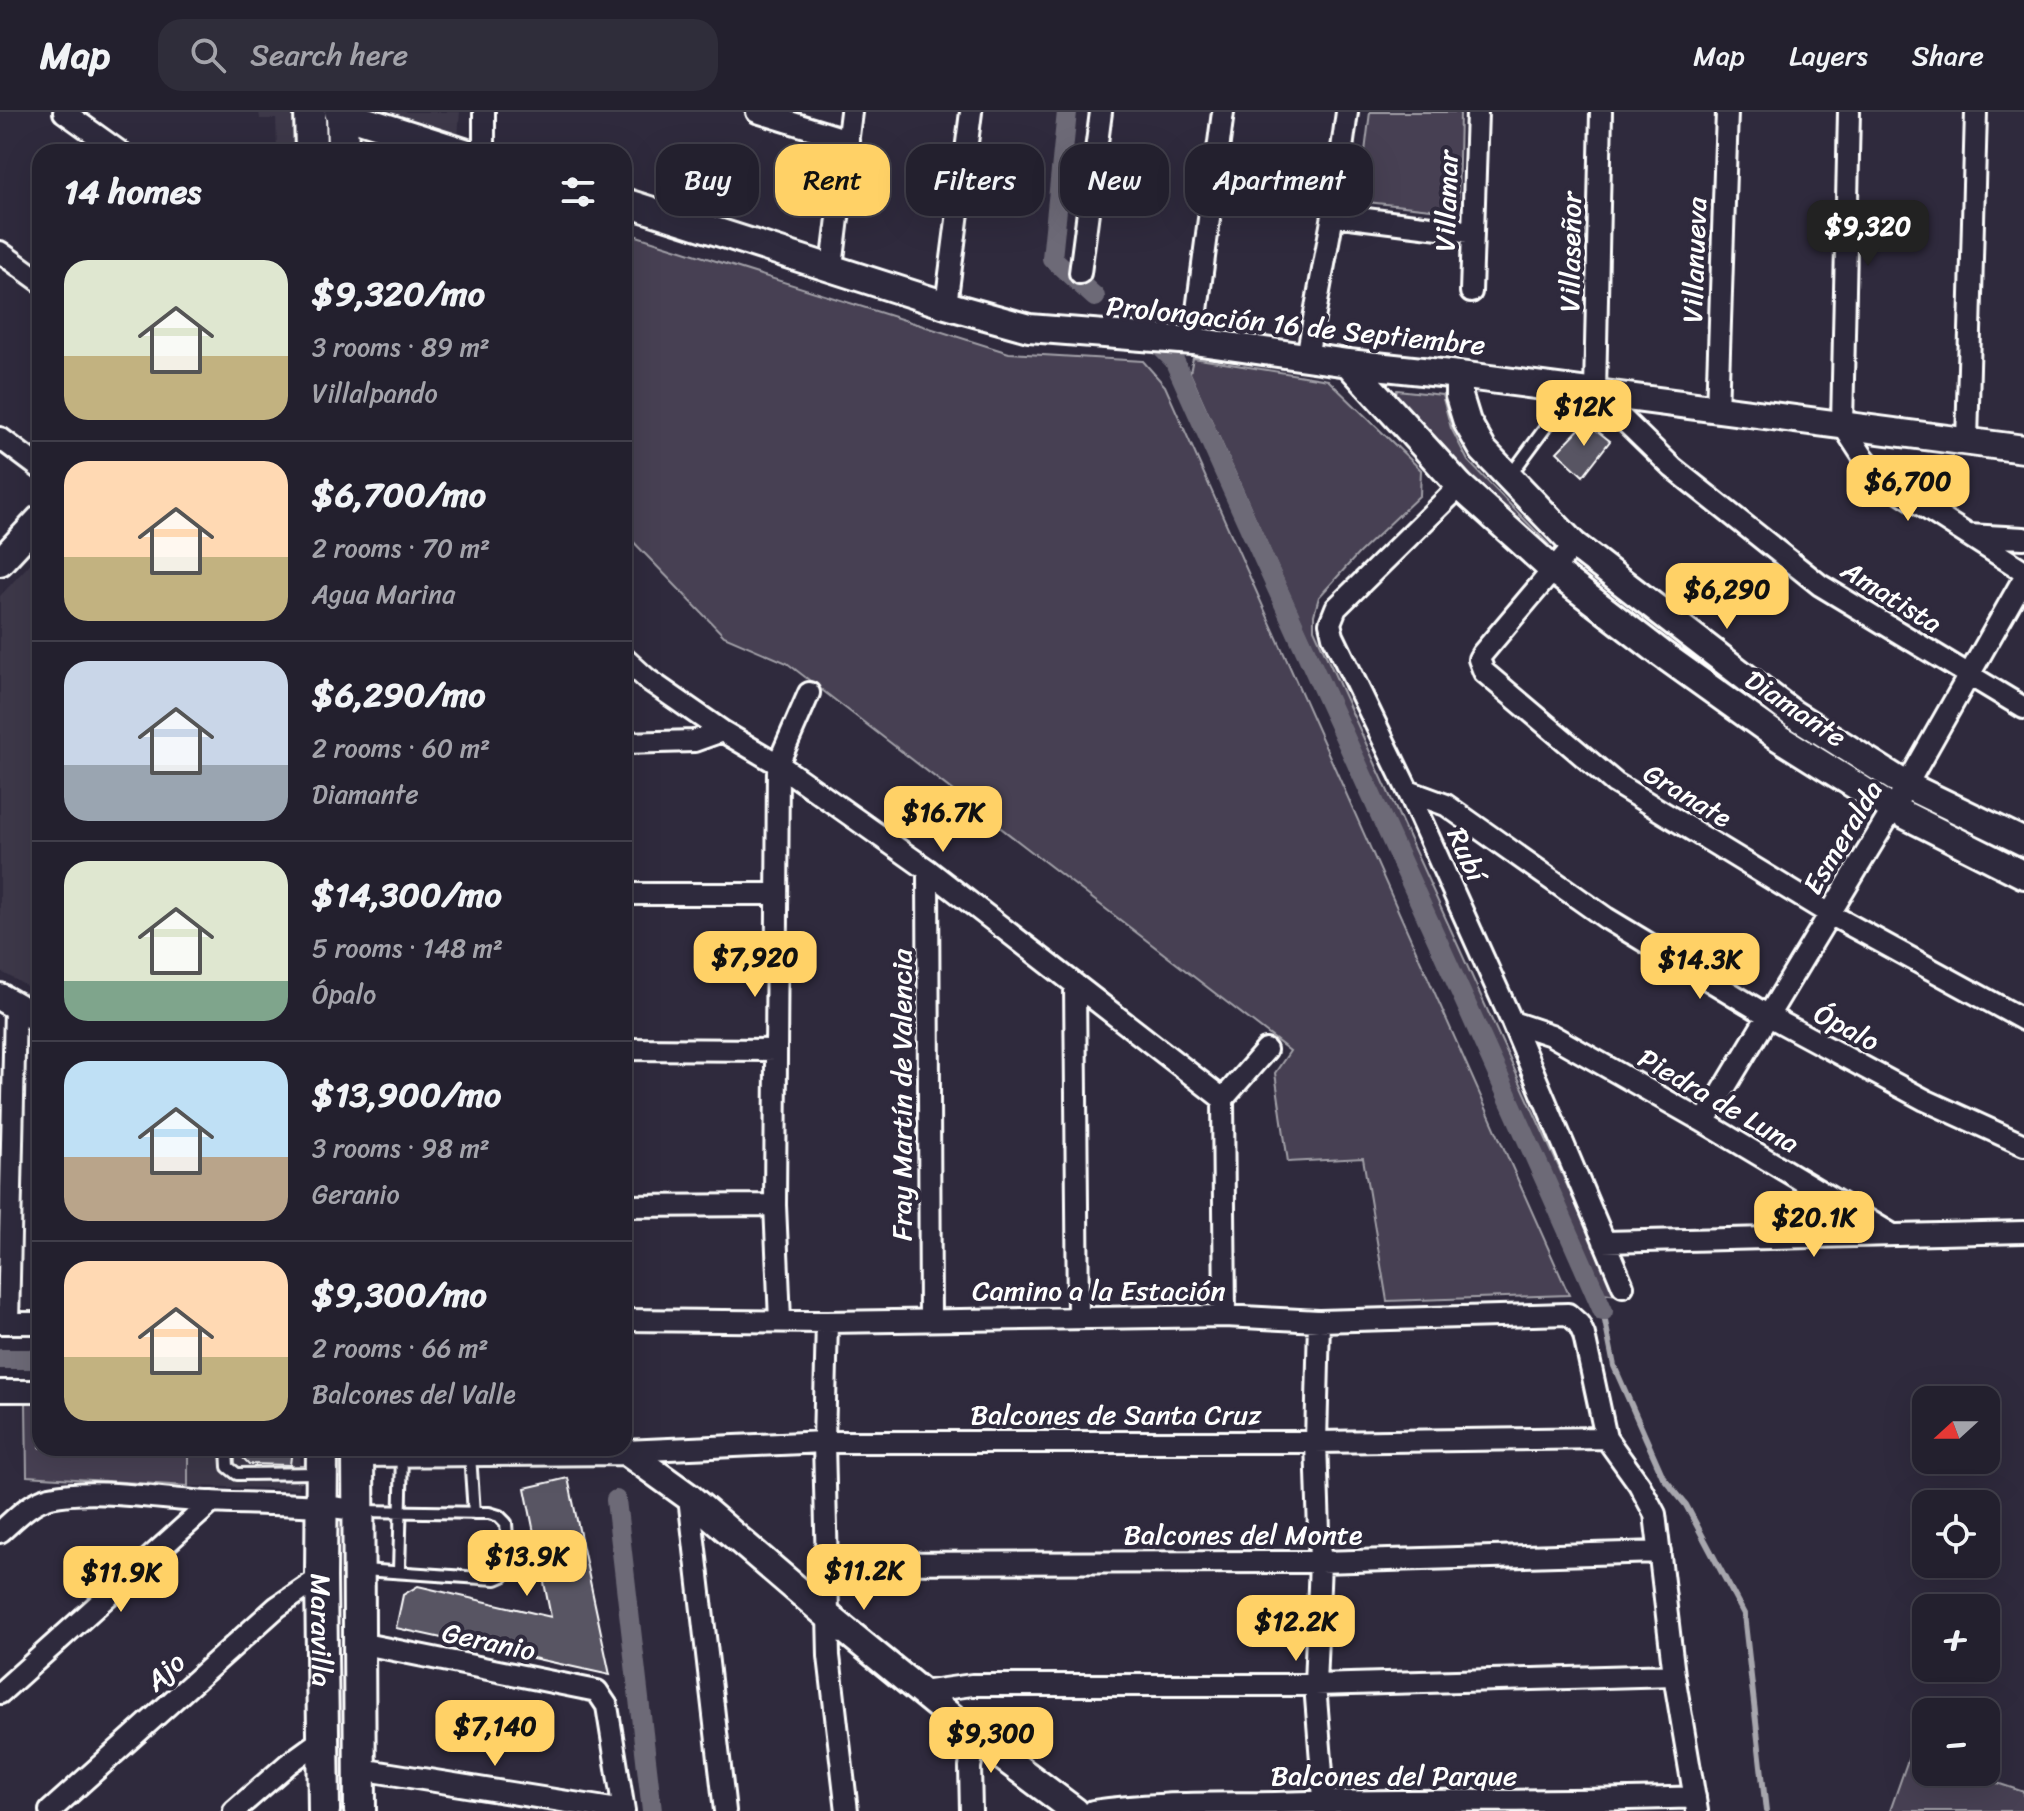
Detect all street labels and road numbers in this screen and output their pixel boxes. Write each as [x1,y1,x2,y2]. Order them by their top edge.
street label: Villamar [1420,148,1473,253]
street label: Villaseñor [1545,190,1596,313]
street label: Villanueva [1668,195,1721,324]
street label: Prolongación 16 de Septiembre [1104,281,1488,370]
street label: Amatista [1831,546,1952,647]
street label: Diamante [1734,656,1857,761]
street label: Granate [1634,749,1742,841]
street label: Esmeralda [1789,770,1896,904]
street label: Rubí [1433,819,1501,892]
street label: Fray Martín de Valencia [877,948,926,1241]
street label: Ópalo [1805,990,1889,1065]
street label: Piedra de Luna [1628,1034,1809,1167]
street label: Camino a la Estación [972,1266,1226,1315]
street label: Balcones de Santa Cruz [971,1390,1262,1439]
street label: Balcones del Monte [1123,1510,1363,1559]
street label: Maravilla [296,1573,346,1687]
street label: Geranio [438,1608,540,1675]
street label: Ajo [133,1639,197,1704]
street label: Balcones del Parque [1271,1751,1517,1800]

